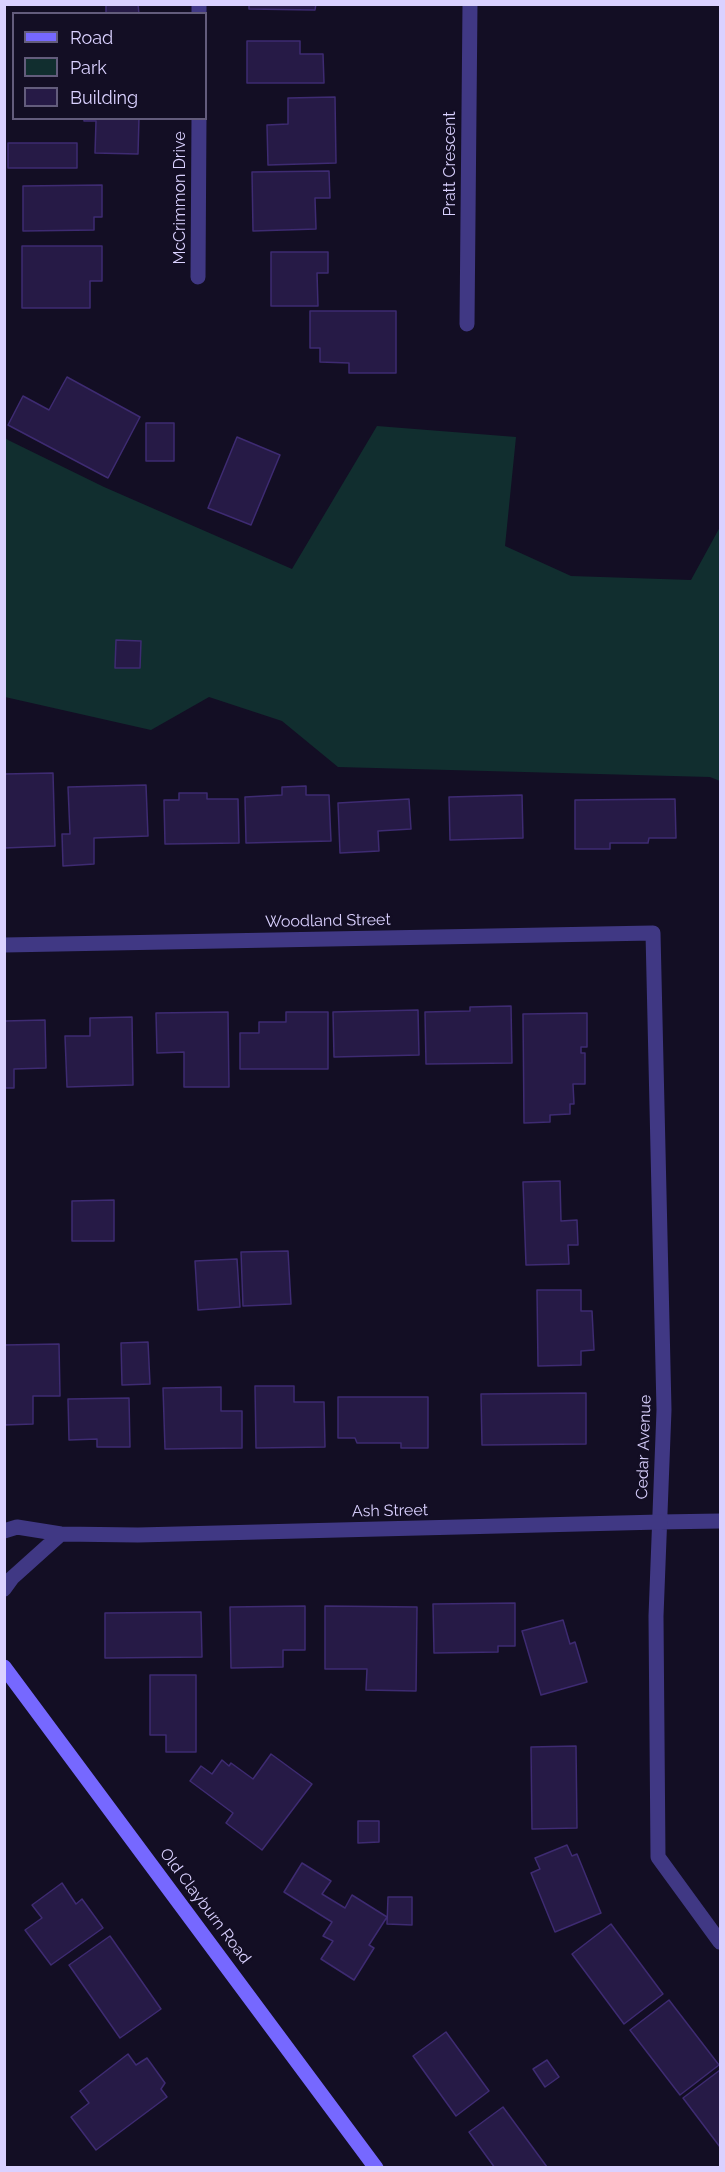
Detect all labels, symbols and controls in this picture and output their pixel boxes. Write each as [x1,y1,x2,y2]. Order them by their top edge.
legend [12,12,207,120]
text: Road [70,27,113,48]
text: Park [70,57,107,78]
text: Building [70,87,138,108]
street label: Pratt Crescent [440,111,460,217]
street label: McCrimmon Drive [170,131,190,265]
street label: Woodland Street [265,910,391,932]
street label: Cedar Avenue [633,1394,655,1500]
street label: Ash Street [352,1501,428,1521]
street label: Old Clayburn Road [155,1844,255,1968]

